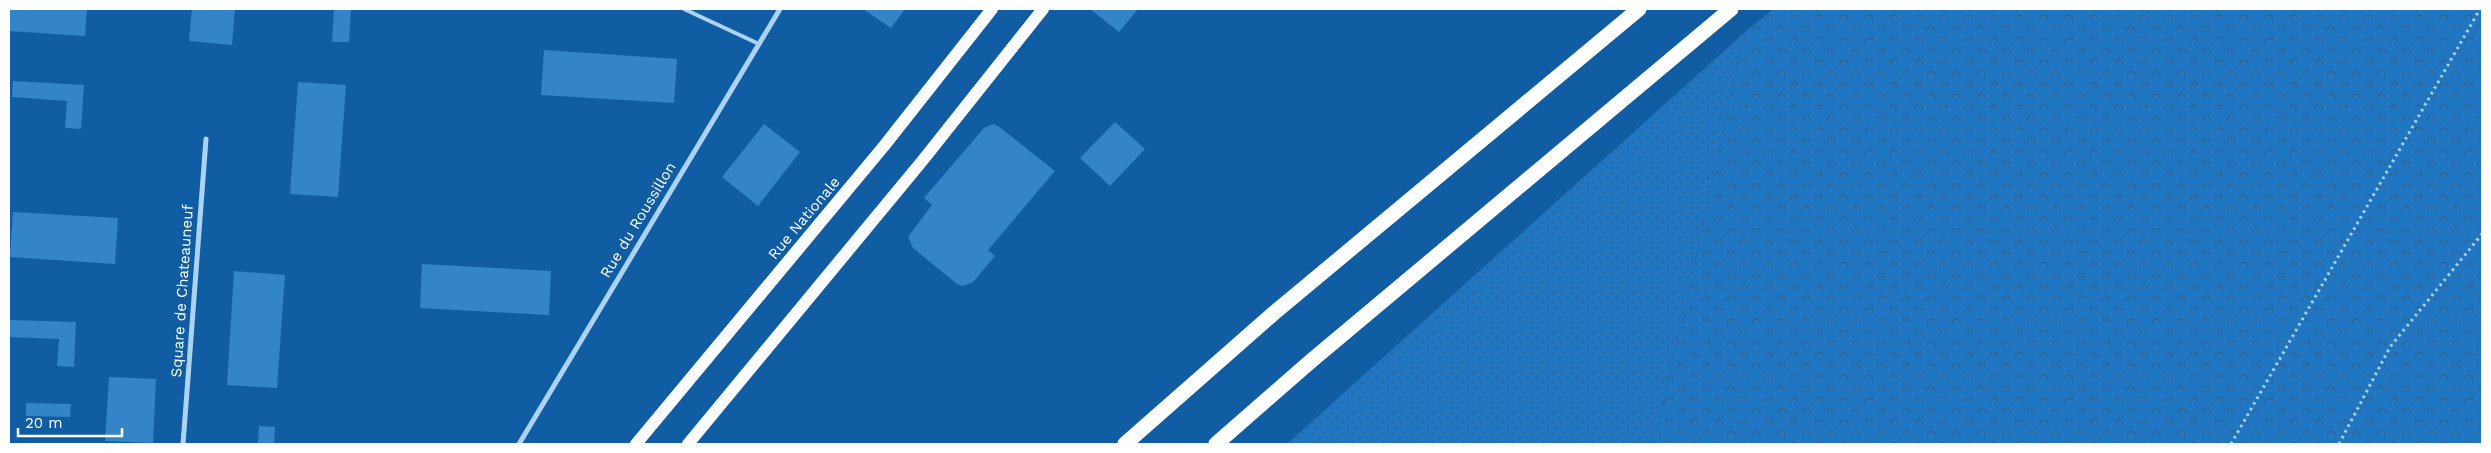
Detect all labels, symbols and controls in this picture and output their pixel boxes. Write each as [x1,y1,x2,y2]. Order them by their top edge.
street label: Rue du Roussillon [596,159,680,281]
street label: Rue Nationale [764,173,844,263]
street label: Square de Chateauneuf [167,204,197,378]
scale bar [18,406,121,438]
text: 20 m [25,414,63,432]

